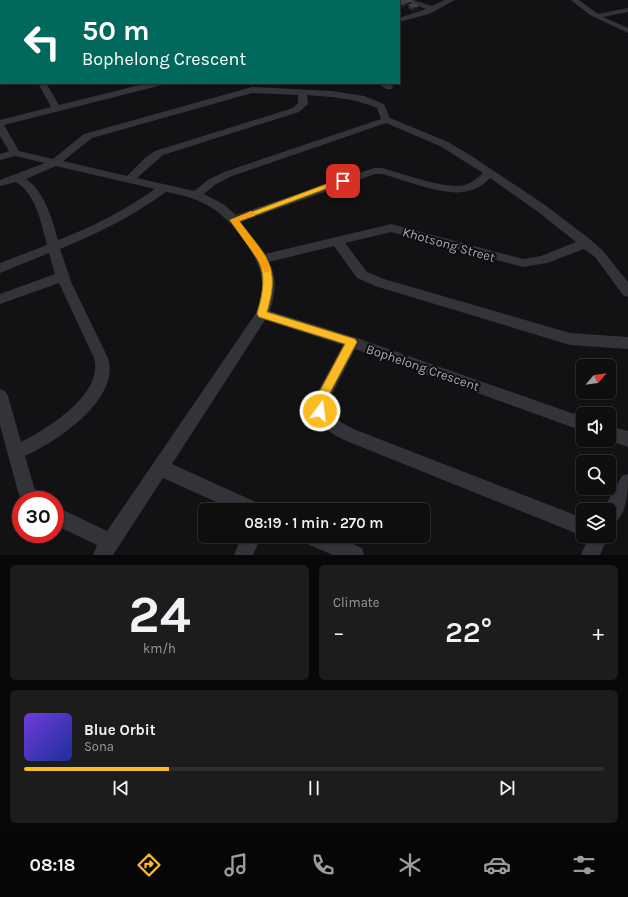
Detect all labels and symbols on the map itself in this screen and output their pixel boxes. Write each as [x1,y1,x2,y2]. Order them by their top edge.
pin [326,164,360,198]
street label: Khotsong Street [401,224,497,265]
street label: Bophelong Crescent [364,341,481,394]
north arrow [576,359,616,399]
position arrow [299,390,341,432]
speed limit sign: 30 [12,491,64,543]

